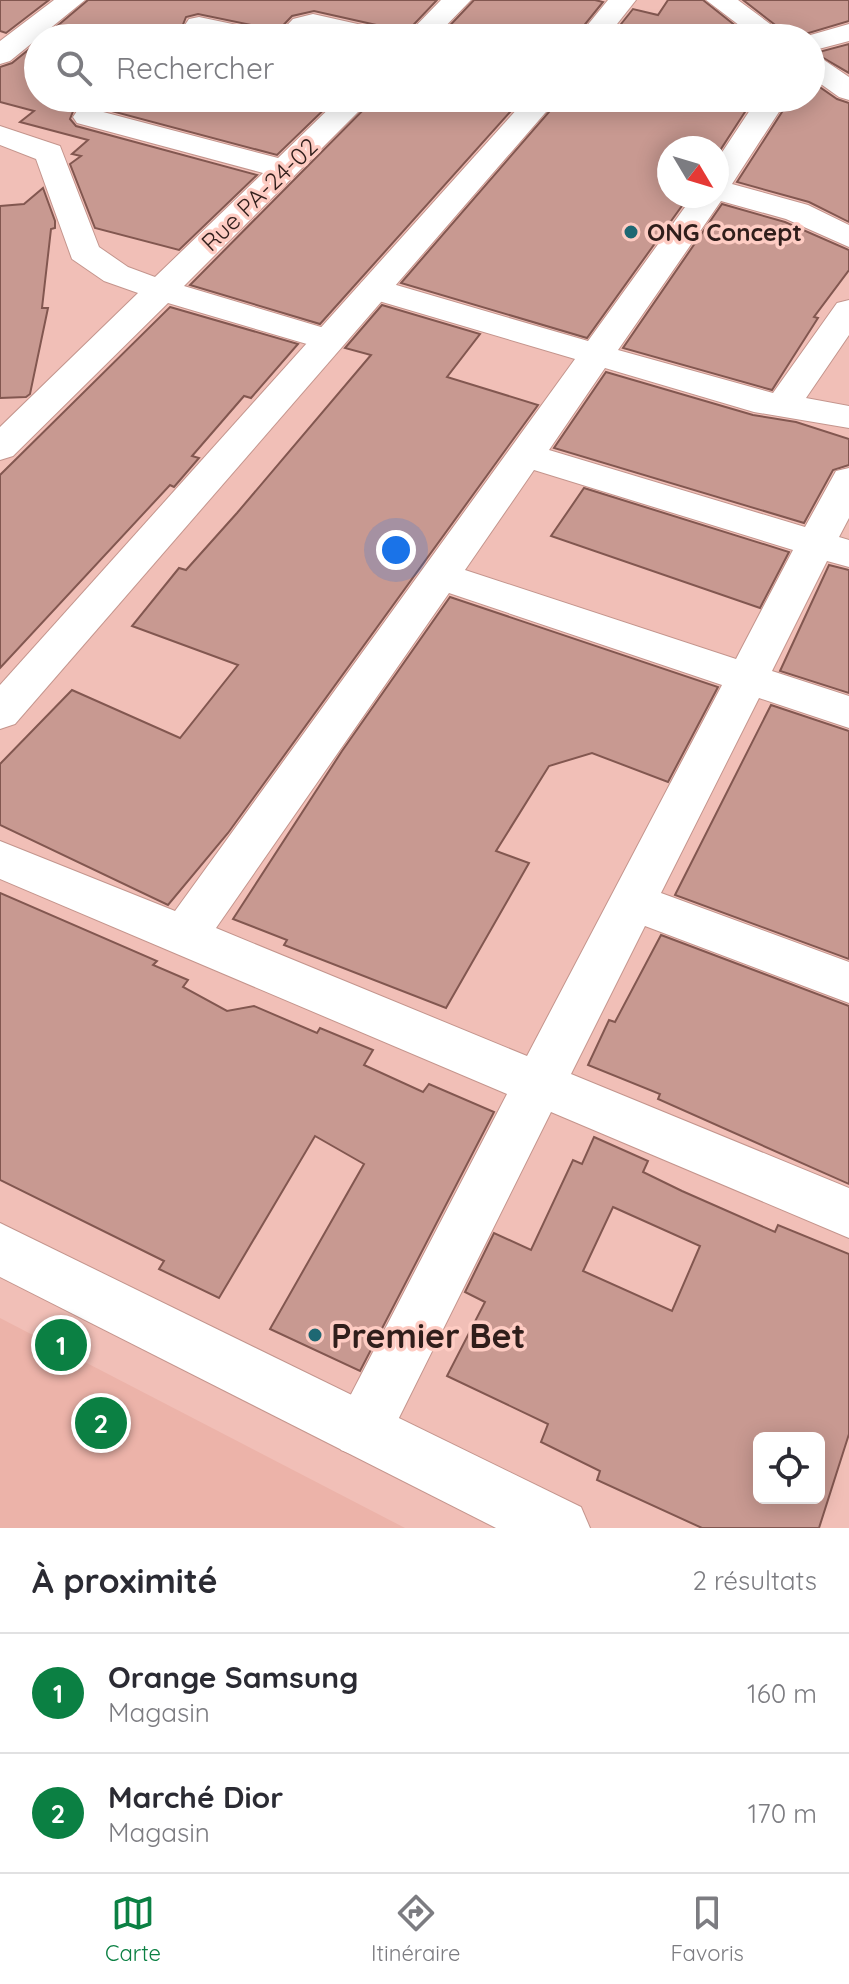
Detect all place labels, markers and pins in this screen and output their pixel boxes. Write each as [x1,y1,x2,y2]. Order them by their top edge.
place label: ONG Concept [647,217,802,247]
marker: ONG Concept [622,223,640,241]
place label: Premier Bet [331,1314,525,1357]
pin: 1 [35,1315,87,1375]
marker: Premier Bet [306,1326,324,1344]
pin: 2 [75,1393,127,1453]

